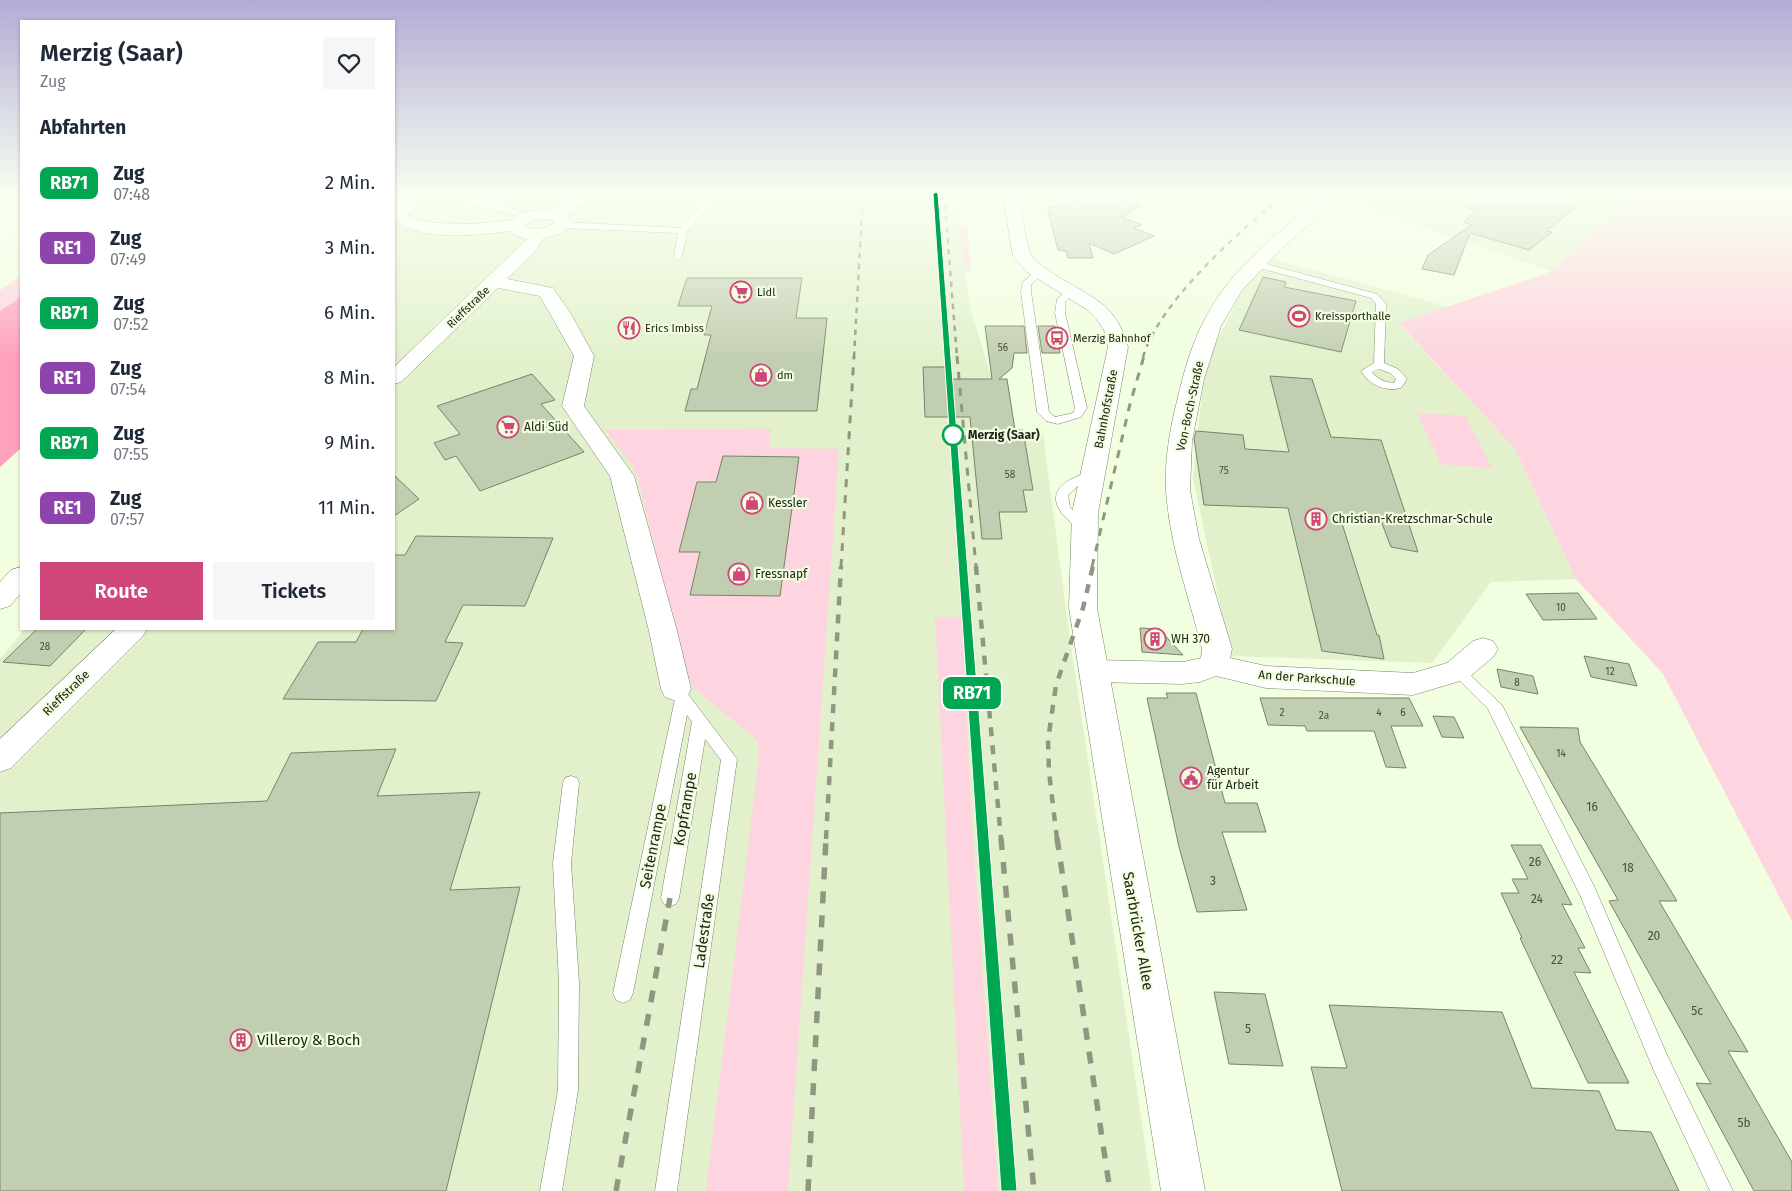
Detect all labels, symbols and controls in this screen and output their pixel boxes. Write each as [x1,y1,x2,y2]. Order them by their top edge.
button: heart [323,37,375,89]
text: Merzig (Saar) [40,39,183,67]
text: Zug [40,72,66,91]
text: Abfahrten [40,116,126,139]
text: Zug [113,162,145,185]
text: 2 Min. [325,171,375,194]
text: RB71 [50,172,88,194]
text: 07:48 [113,185,150,204]
text: Zug [110,227,141,250]
text: 3 Min. [325,236,375,259]
text: RE1 [53,237,82,259]
text: 07:49 [110,250,146,269]
supermarket icon: Lidl [729,280,753,304]
street label: Rieffstraße [444,284,492,331]
place label: Lidl [757,286,775,299]
text: Zug [113,292,145,315]
text: 6 Min. [324,301,375,324]
text: RB71 [50,302,88,324]
sports icon: Kreissporthalle [1287,304,1311,328]
place label: Kreissporthalle [1315,310,1391,323]
text: 07:52 [113,315,149,334]
restaurant icon: Erics Imbiss [617,316,641,340]
place label: Erics Imbiss [645,322,704,335]
bus stop icon: Merzig Bahnhof [1045,326,1069,350]
place label: Merzig Bahnhof [1073,332,1152,345]
house number: 56 [998,342,1008,354]
text: Zug [110,357,141,380]
street label: Von-Boch-Straße [1174,360,1206,452]
shop icon: dm [749,363,773,387]
text: 8 Min. [324,366,375,389]
text: RE1 [53,367,82,389]
street label: Bahnhofstraße [1091,368,1121,450]
place label: dm [777,369,793,382]
text: 07:54 [110,380,146,399]
supermarket icon: Aldi Süd [496,415,520,439]
place label: Aldi Süd [524,420,569,434]
text: Zug [113,422,145,445]
marker: Merzig (Saar) [942,424,964,446]
place label: Merzig (Saar) [968,428,1040,442]
text: 9 Min. [324,431,375,454]
text: RB71 [50,432,88,454]
text: 07:55 [113,445,149,464]
house number: 75 [1219,465,1229,477]
house number: 58 [1005,469,1016,481]
text: Zug [110,487,141,510]
shop icon: Kessler [740,491,764,515]
text: 11 Min. [318,496,375,519]
place label: Kessler [768,496,808,510]
text: RE1 [53,497,82,519]
building icon: Christian-Kretzschmar-Schule [1304,507,1328,531]
text: 07:57 [110,510,144,529]
place label: Christian-Kretzschmar-Schule [1332,512,1493,526]
button: Route [40,562,203,620]
button: Tickets [213,562,375,620]
shop icon: Fressnapf [727,562,751,586]
place label: Fressnapf [755,567,808,581]
house number: 10 [1556,602,1566,614]
building icon: WH 370 [1143,627,1167,651]
place label: WH 370 [1171,632,1210,646]
house number: 28 [40,641,51,653]
house number: 12 [1605,666,1615,678]
street label: Rieffstraße [40,667,92,719]
street label: An der Parkschule [1258,668,1356,688]
line badge: RB71 [937,677,1007,709]
house number: 8 [1514,677,1520,689]
text: RB71 [953,682,991,704]
house number: 2 [1280,707,1285,719]
house number: 4 [1376,707,1382,719]
house number: 6 [1400,707,1406,719]
house number: 2a [1319,710,1329,722]
house number: 14 [1556,748,1567,760]
place label: Agentur für Arbeit [1207,764,1259,792]
public building icon: Agentur für Arbeit [1179,766,1203,790]
street label: Kopframpe [670,771,700,847]
house number: 16 [1586,800,1598,814]
street label: Seitenrampe [636,802,670,890]
house number: 26 [1529,855,1541,869]
house number: 18 [1622,861,1634,875]
street label: Saarbrücker Allee [1119,870,1157,992]
house number: 3 [1210,874,1216,888]
street label: Ladestraße [690,892,718,970]
house number: 24 [1531,892,1544,906]
house number: 20 [1648,929,1661,943]
house number: 22 [1551,953,1563,967]
house number: 5c [1691,1004,1703,1018]
house number: 5 [1245,1022,1251,1036]
building icon: Villeroy & Boch [229,1028,253,1052]
place label: Villeroy & Boch [257,1031,361,1049]
house number: 5b [1737,1116,1751,1130]

